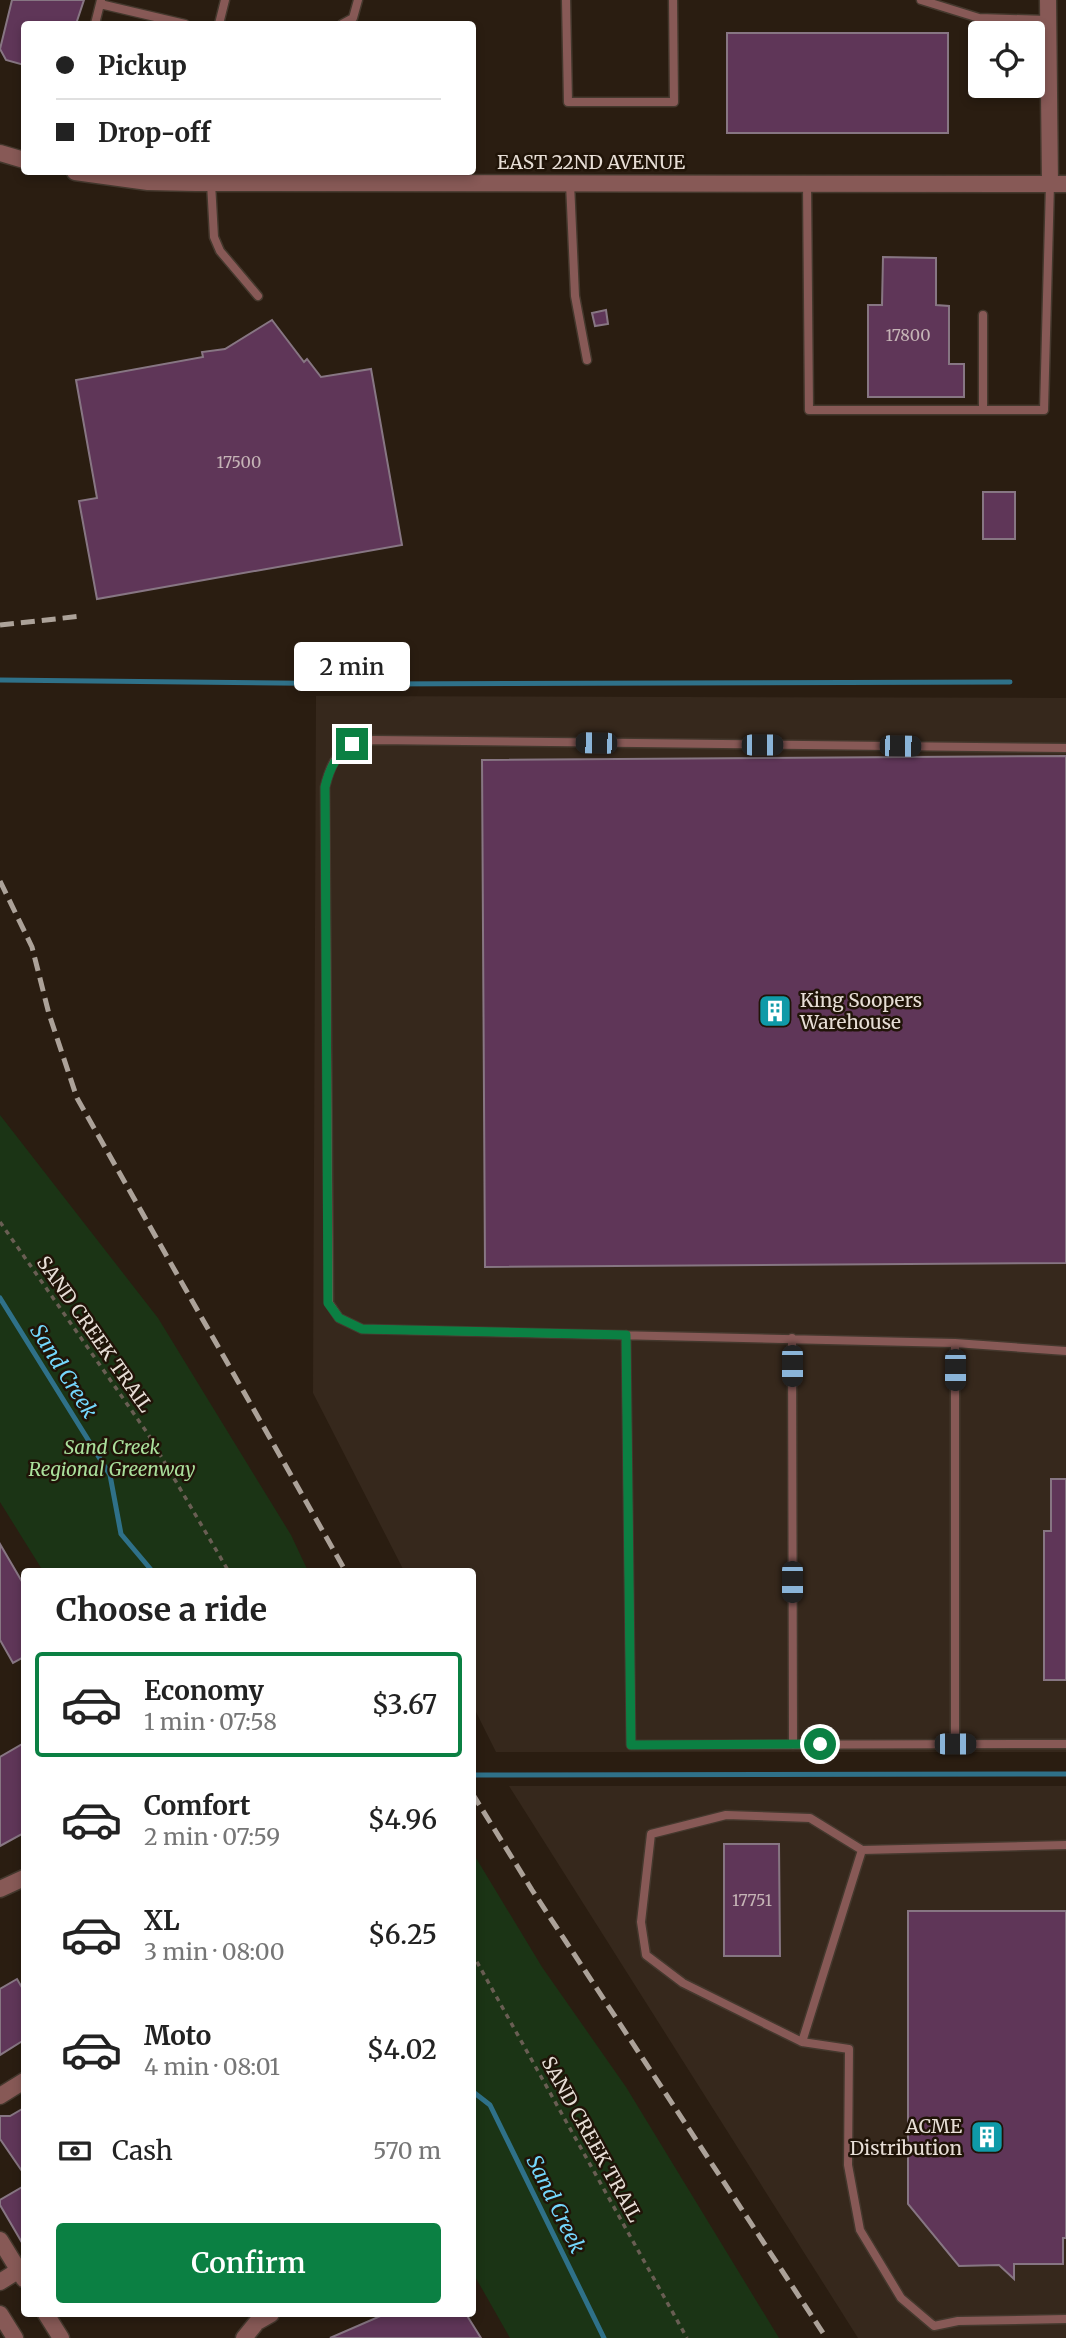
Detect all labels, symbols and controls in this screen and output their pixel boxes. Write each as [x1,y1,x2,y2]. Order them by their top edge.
map controls [968,21,1045,98]
button: locate [968,21,1045,98]
text: Pickup [98,49,187,82]
text: Drop-off [98,116,211,149]
street label: EAST 22ND AVENUE [497,150,685,174]
house number: 17800 [885,325,931,345]
house number: 17500 [217,452,261,472]
callout: 2 min [294,642,410,692]
text: 2 min [320,652,384,681]
route end [336,728,368,760]
car [575,732,618,754]
car [742,735,784,756]
car [879,735,922,757]
place label: King Soopers Warehouse [799,988,922,1034]
building icon: King Soopers Warehouse [756,992,794,1030]
street label: SAND CREEK TRAIL [32,1251,158,1417]
water label: Sand Creek [24,1319,104,1424]
car [782,1345,803,1387]
car [945,1349,966,1391]
park label: Sand Creek Regional Greenway [29,1435,195,1481]
car [782,1561,803,1603]
text: Choose a ride [56,1590,267,1630]
icon: car [60,1673,123,1736]
text: Economy [144,1674,264,1707]
text: $3.67 [372,1688,437,1721]
text: 1 min · 07:58 [144,1707,277,1736]
route start [804,1728,836,1760]
car [935,1734,977,1755]
icon: car [60,1788,123,1851]
text: Comfort [144,1789,250,1822]
text: $4.96 [368,1803,437,1836]
text: 2 min · 07:59 [144,1822,280,1851]
house number: 17751 [732,1890,772,1910]
icon: car [60,1903,123,1966]
text: XL [144,1904,180,1937]
text: $6.25 [368,1918,437,1951]
text: 3 min · 08:00 [144,1937,285,1966]
icon: car [60,2018,123,2081]
text: Moto [144,2019,211,2052]
text: $4.02 [367,2033,437,2066]
text: 4 min · 08:01 [144,2052,280,2081]
street label: SAND CREEK TRAIL [537,2052,648,2226]
place label: ACME Distribution [850,2114,962,2160]
building icon: ACME Distribution [968,2118,1006,2156]
icon: cash [56,2132,94,2170]
text: Cash [112,2134,173,2167]
text: 570 m [373,2136,441,2165]
water label: Sand Creek [521,2150,592,2258]
button: Confirm [56,2223,441,2303]

